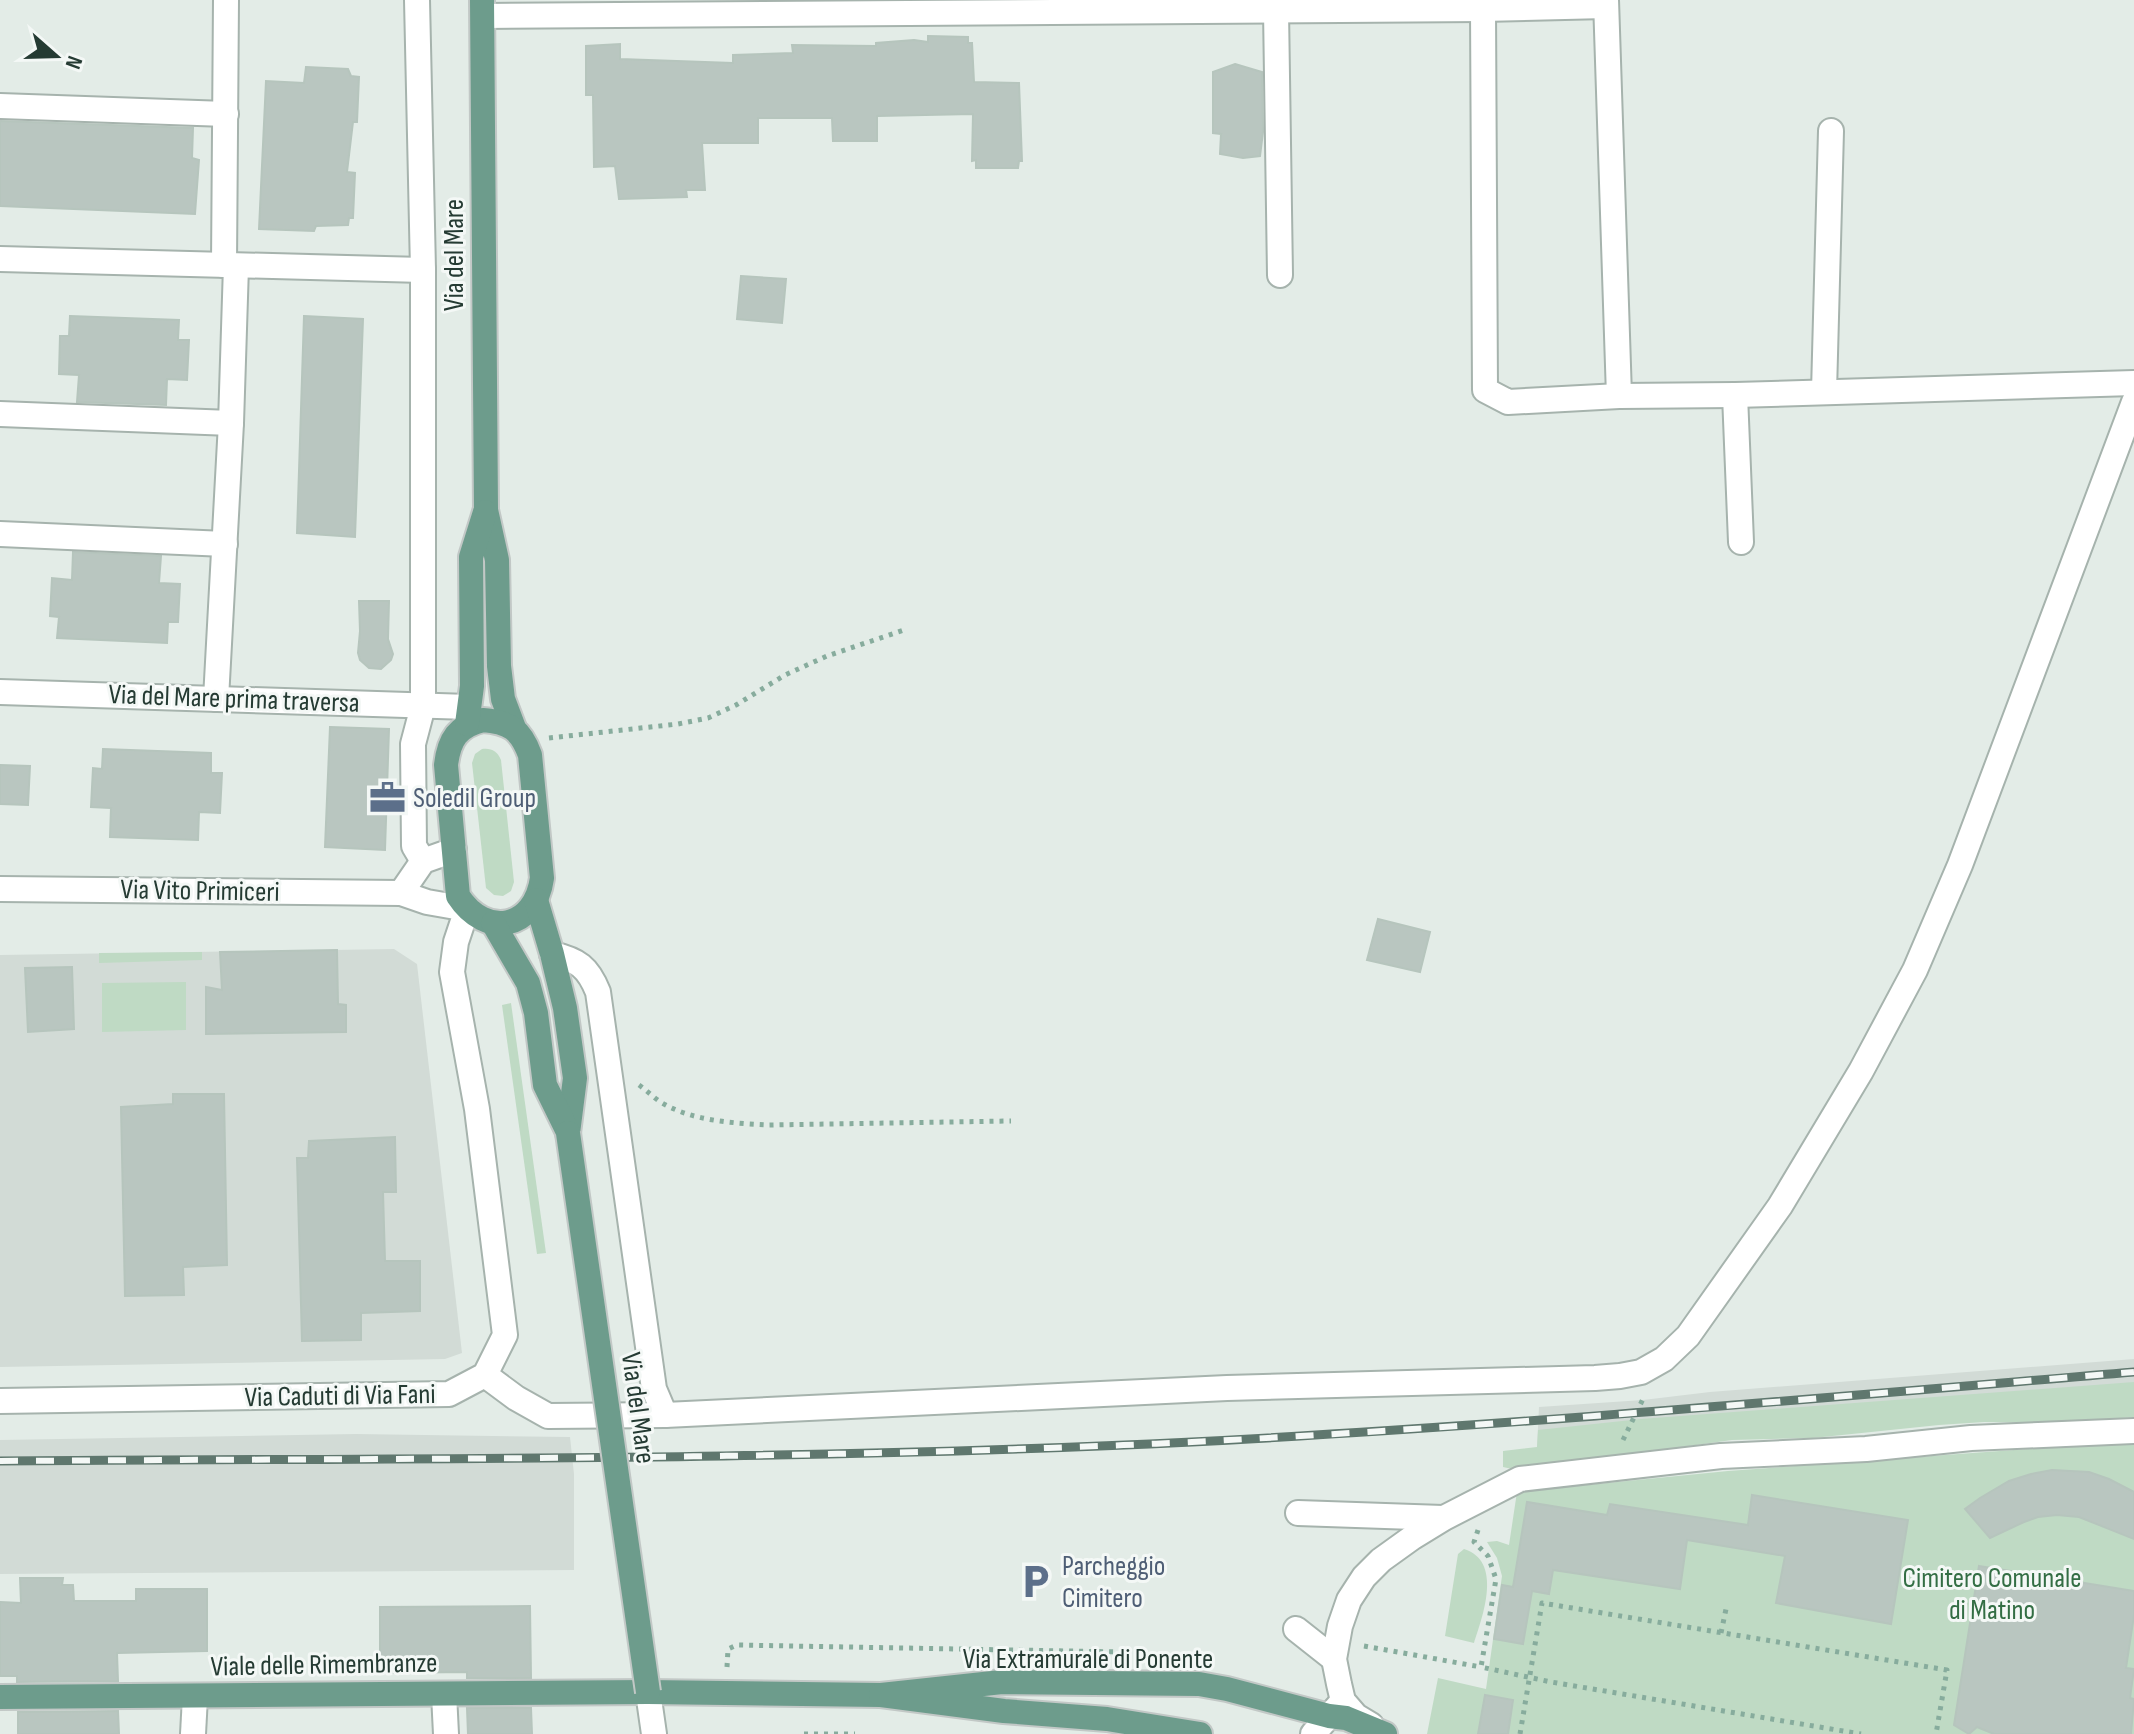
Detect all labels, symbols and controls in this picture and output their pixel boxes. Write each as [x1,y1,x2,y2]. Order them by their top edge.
north arrow [16,16,96,96]
text: N [59,52,88,72]
street label: Via del Mare [438,199,471,311]
street label: Via del Mare prima traversa [108,678,360,720]
office icon: Soledil Group [368,779,406,817]
place label: Soledil Group [413,782,536,815]
street label: Via Vito Primiceri [120,873,280,909]
street label: Via del Mare [614,1350,662,1466]
street label: Via Caduti di Via Fani [244,1378,436,1414]
place label: Parcheggio Cimitero [1062,1550,1165,1615]
park label: Cimitero Comunale di Matino [1902,1562,2082,1627]
parking icon: Parcheggio Cimitero [1017,1563,1055,1601]
street label: Via Extramurale di Ponente [963,1643,1213,1676]
street label: Viale delle Rimembranze [210,1647,438,1683]

